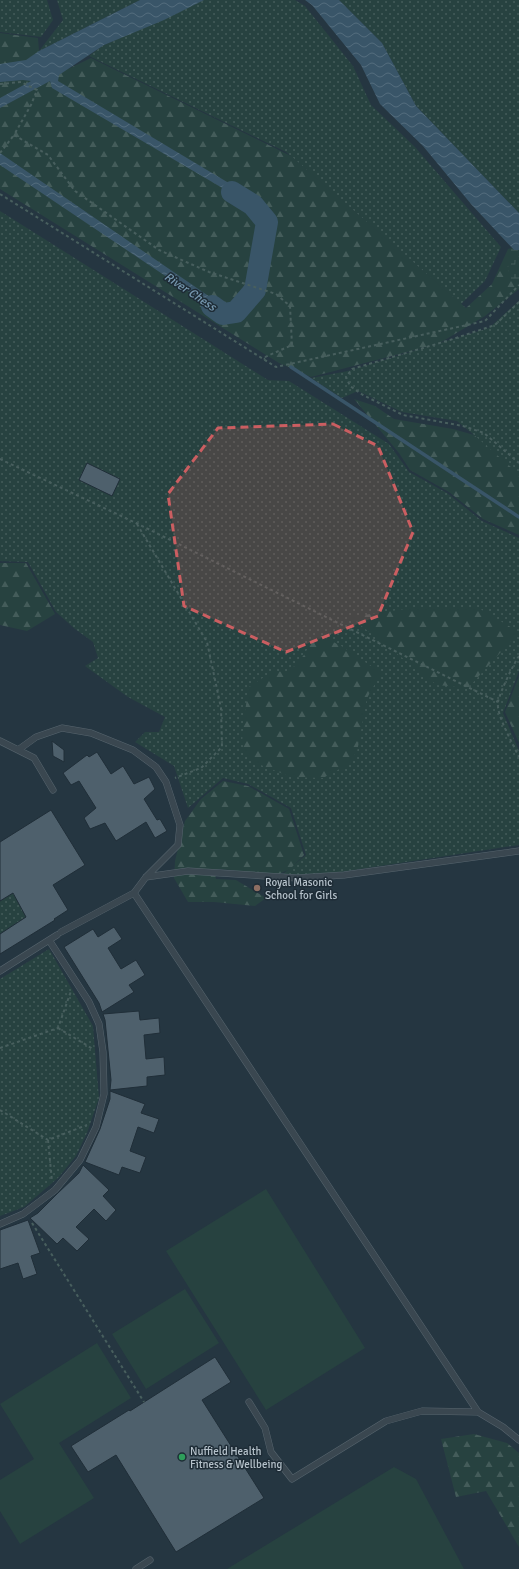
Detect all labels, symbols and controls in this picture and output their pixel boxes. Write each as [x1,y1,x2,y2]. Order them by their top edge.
water label: River Chess [161,269,220,316]
place label: Royal Masonic School for Girls [265,876,337,902]
marker: Royal Masonic School for Girls [252,883,262,893]
place label: Nuffield Health Fitness & Wellbeing [190,1445,282,1471]
marker: Nuffield Health Fitness & Wellbeing [177,1452,187,1462]

